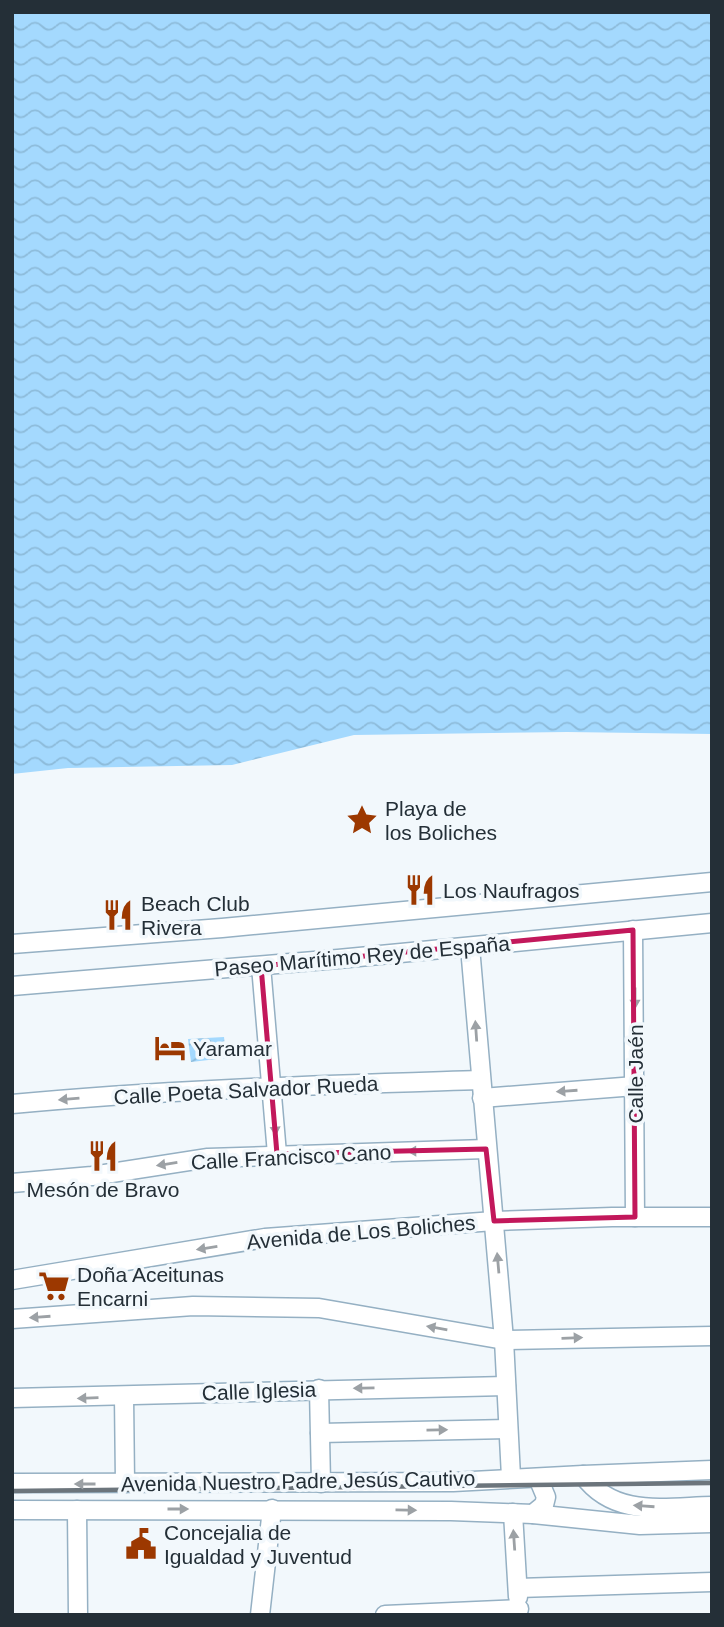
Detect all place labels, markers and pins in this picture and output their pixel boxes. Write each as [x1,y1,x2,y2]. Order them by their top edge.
place label: Playa de los Boliches [385,797,497,844]
place icon: Playa de los Boliches [345,803,379,837]
restaurant icon: Los Naufragos [403,873,437,907]
place label: Los Naufragos [443,879,580,902]
place label: Beach Club Rivera [141,892,250,939]
restaurant icon: Beach Club Rivera [101,898,135,932]
hotel icon: Yaramar [153,1031,187,1065]
place label: Yaramar [193,1037,272,1060]
restaurant icon: Mesón de Bravo [86,1139,120,1173]
place label: Mesón de Bravo [27,1178,179,1201]
place label: Doña Aceitunas Encarni [77,1263,224,1310]
supermarket icon: Doña Aceitunas Encarni [37,1269,71,1303]
place label: Concejalia de Igualdad y Juventud [164,1521,352,1568]
public building icon: Concejalia de Igualdad y Juventud [124,1527,158,1561]

